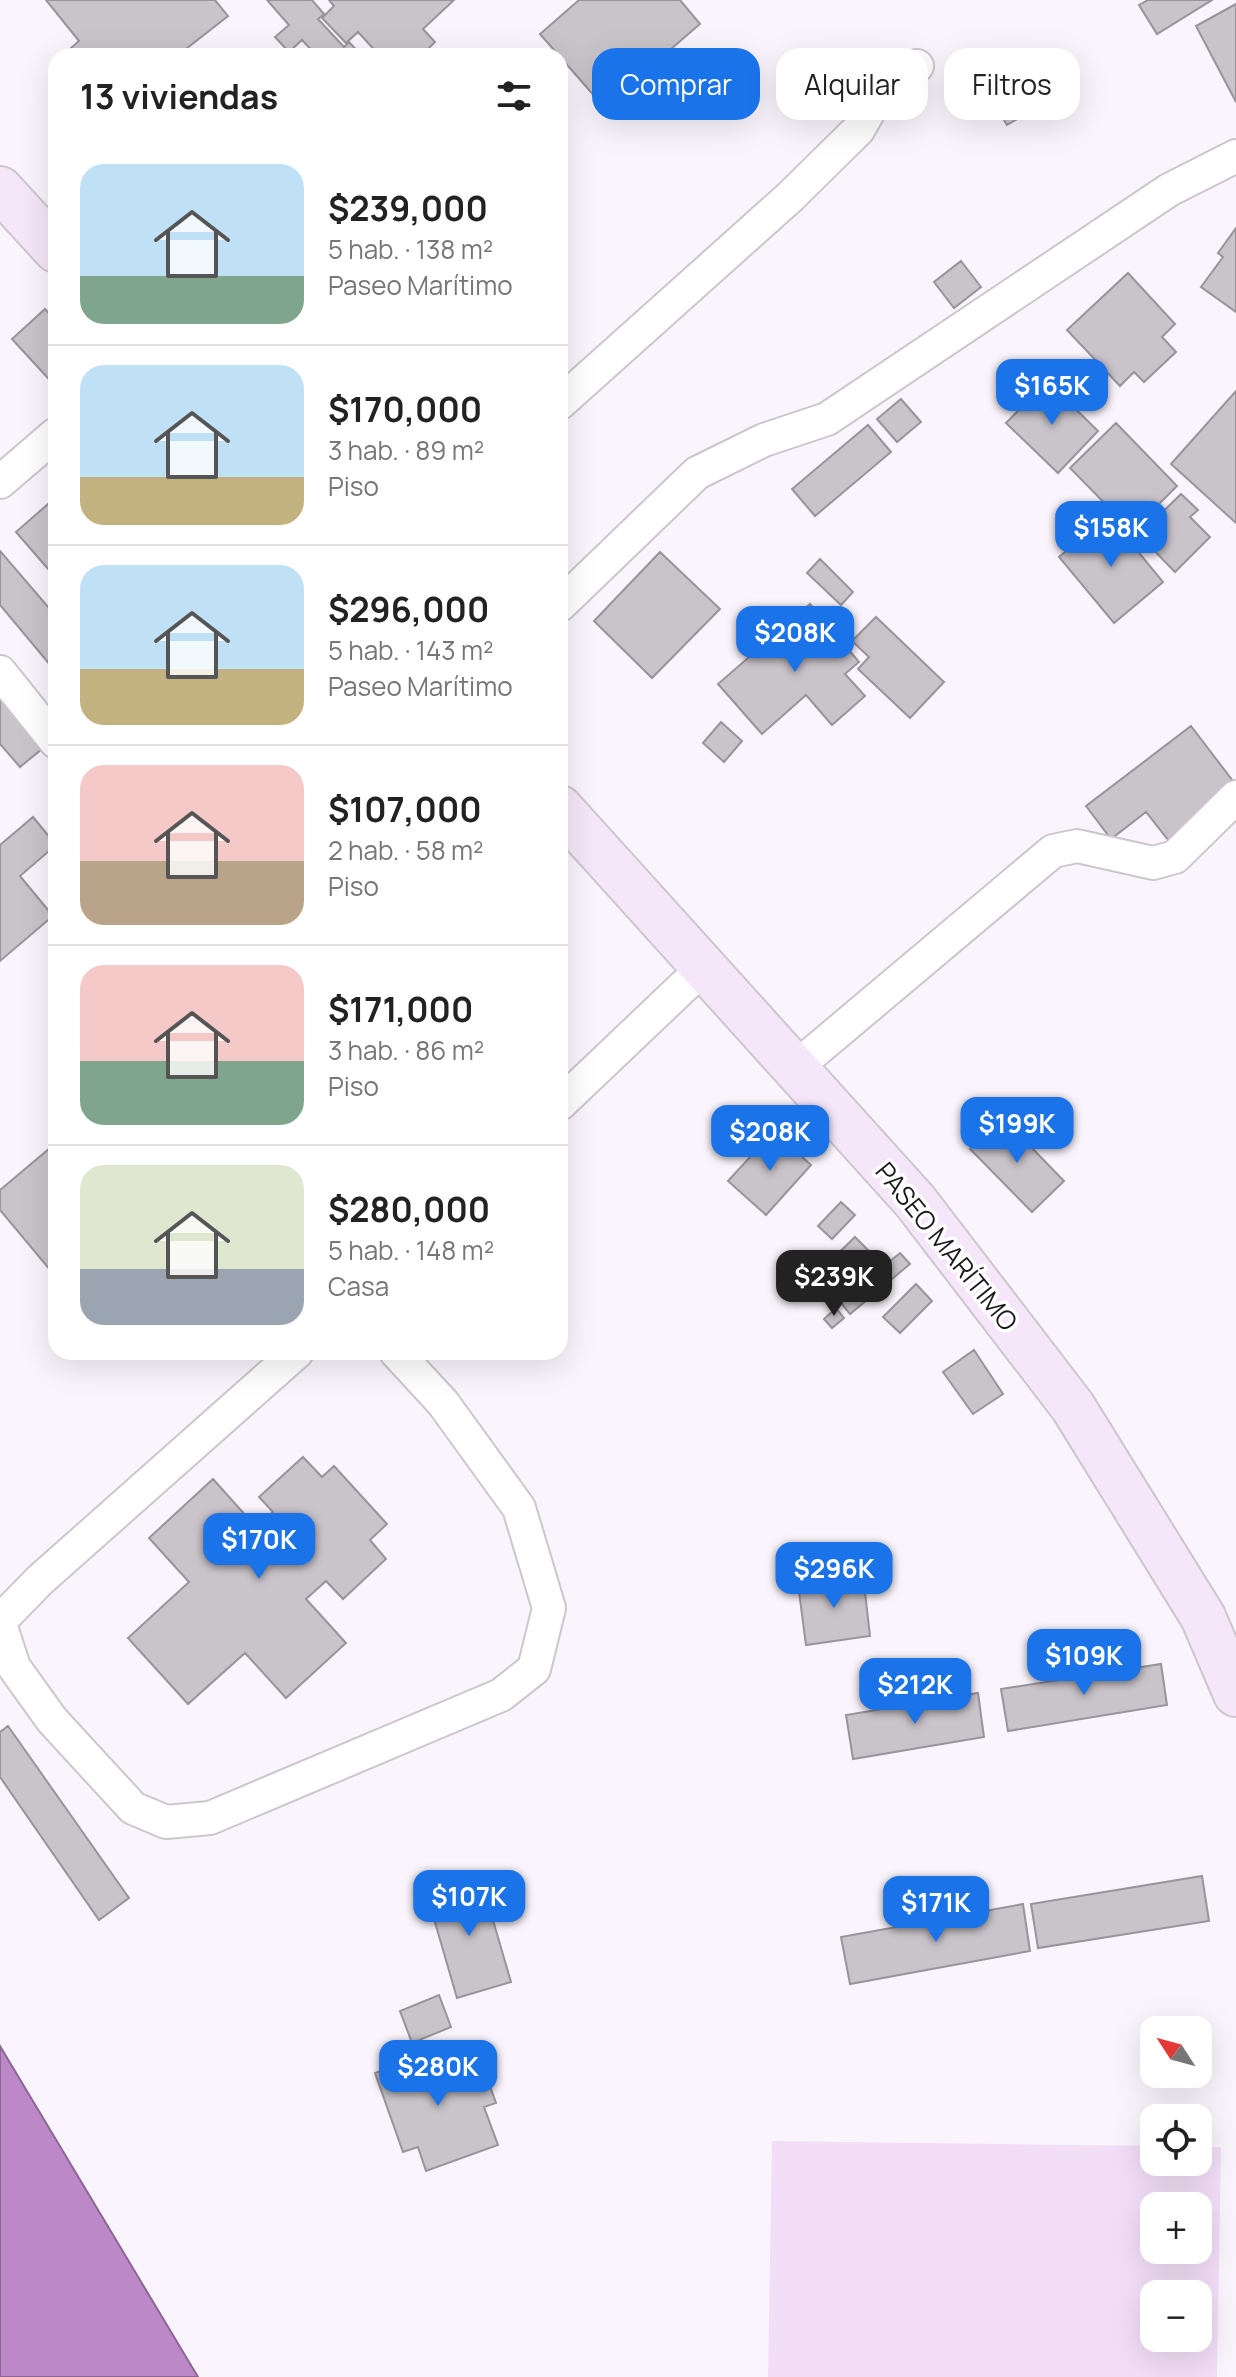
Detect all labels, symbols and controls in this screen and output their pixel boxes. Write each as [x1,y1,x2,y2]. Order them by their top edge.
chip: Comprar [592,48,760,120]
chip: Alquilar [776,48,928,120]
chip: Filtros [944,48,1080,120]
text: 13 viviendas [80,73,278,119]
icon: filters [492,74,536,118]
text: $239,000 [328,185,488,231]
icon: home [144,196,240,292]
text: 5 hab. · 138 m² [328,231,493,267]
text: Paseo Marítimo [328,267,513,303]
pin: $165K [996,359,1108,427]
text: $165K [1014,367,1090,403]
text: $170,000 [328,386,482,432]
icon: home [144,397,240,493]
text: 3 hab. · 89 m² [328,432,484,468]
text: Piso [328,468,379,504]
pin: $158K [1055,501,1167,569]
text: $158K [1073,509,1149,545]
text: $296,000 [328,586,489,632]
icon: home [144,597,240,693]
pin: $208K [739,606,851,674]
text: $208K [754,614,836,650]
text: 5 hab. · 143 m² [328,632,493,668]
text: Paseo Marítimo [328,668,513,704]
text: $107,000 [328,786,482,832]
icon: home [144,797,240,893]
text: 2 hab. · 58 m² [328,832,483,868]
text: Piso [328,868,379,904]
text: $171,000 [328,986,473,1032]
icon: home [144,997,240,1093]
text: 3 hab. · 86 m² [328,1032,484,1068]
text: Piso [328,1068,379,1104]
pin: $199K [961,1097,1073,1165]
pin: $208K [714,1105,826,1173]
text: $199K [979,1105,1055,1141]
text: $208K [729,1113,811,1149]
street label: PASEO MARÍTIMO [868,1154,1026,1338]
text: $280,000 [328,1186,490,1232]
icon: home [144,1197,240,1293]
text: 5 hab. · 148 m² [328,1232,494,1268]
pin: $239K [778,1250,890,1318]
text: $239K [794,1258,874,1294]
text: Casa [328,1268,389,1304]
pin: $170K [203,1513,315,1581]
text: $170K [221,1521,297,1557]
pin: $296K [778,1542,890,1610]
text: $296K [794,1550,874,1586]
pin: $109K [1028,1629,1140,1697]
text: $109K [1045,1637,1123,1673]
pin: $212K [859,1658,971,1726]
text: $212K [877,1666,953,1702]
pin: $107K [413,1870,525,1938]
pin: $171K [880,1876,992,1944]
text: $107K [431,1878,507,1914]
text: $171K [901,1884,971,1920]
north arrow [1140,2016,1212,2088]
map controls [1140,2016,1212,2352]
pin: $280K [382,2040,494,2108]
text: $280K [397,2048,479,2084]
button: locate [1140,2104,1212,2176]
button: + [1140,2192,1212,2264]
button: − [1140,2280,1212,2352]

